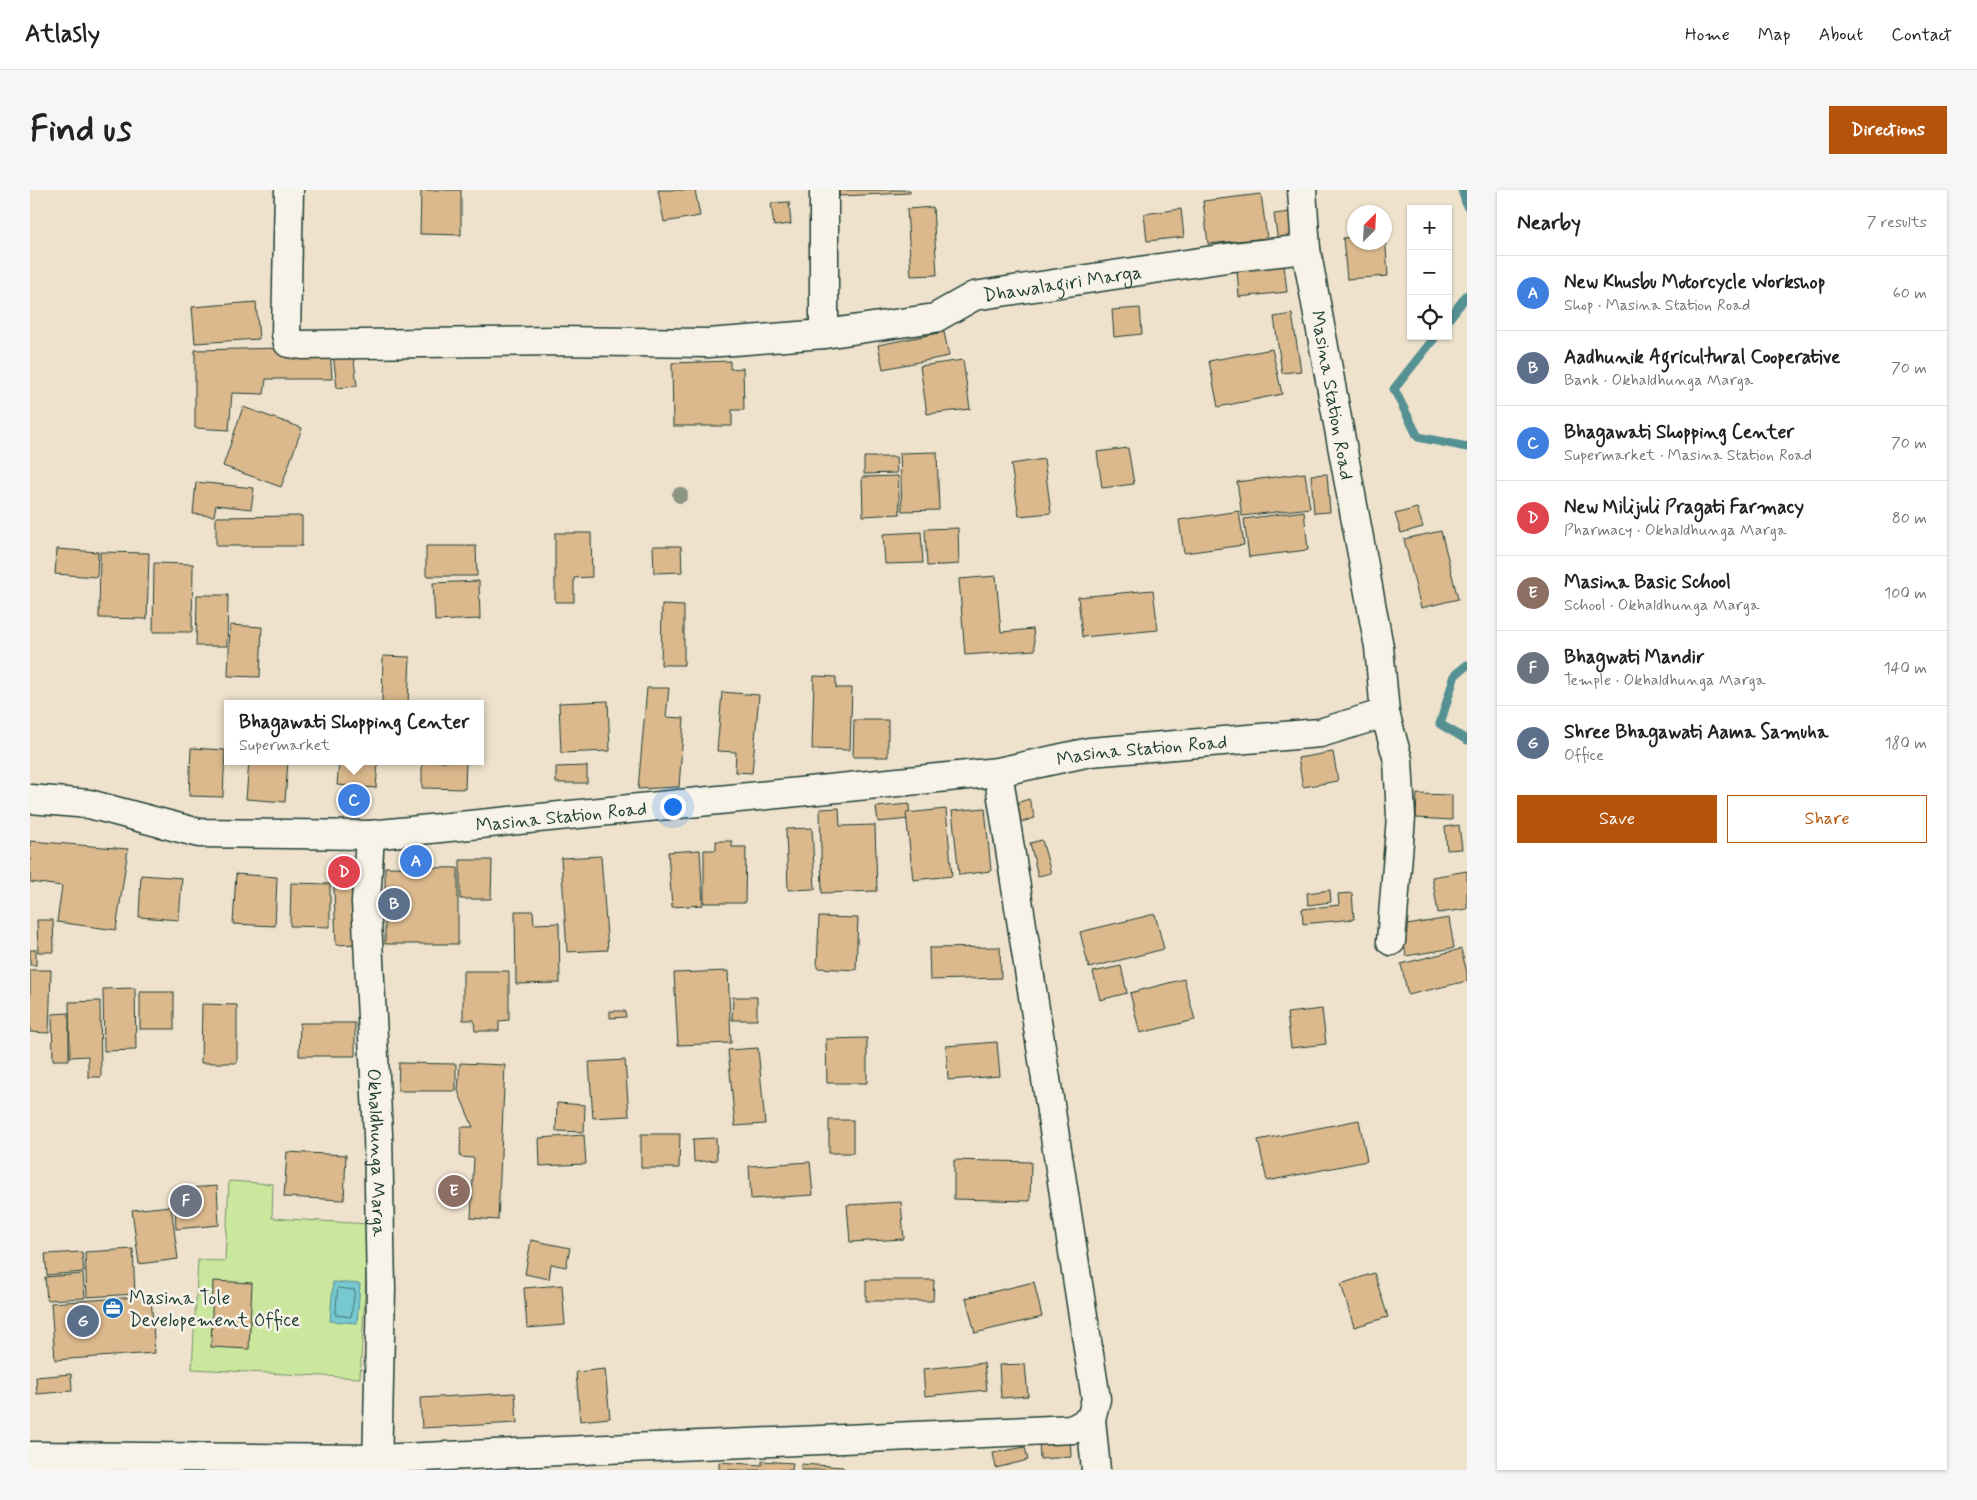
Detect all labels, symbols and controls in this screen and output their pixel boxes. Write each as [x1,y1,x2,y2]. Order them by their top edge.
text: Atlasly [25,19,100,50]
text: Home [1685,23,1730,47]
text: Map [1758,23,1791,47]
text: About [1819,23,1863,47]
text: Contact [1891,23,1952,47]
button: Directions [1829,106,1947,154]
text: Find us [30,107,132,153]
north arrow [1347,205,1392,250]
map controls [1407,205,1452,340]
button: + [1407,205,1452,250]
text: Nearby [1517,209,1581,237]
text: 7 results [1867,212,1927,233]
button: − [1407,250,1452,295]
street label: Dhawalagiri Marga [982,260,1144,308]
text: New Khusbu Motorcycle Workshop [1564,270,1825,295]
text: A [1528,283,1538,304]
text: 60 m [1893,283,1927,304]
button: locate [1407,295,1452,340]
text: Shop · Masina Station Road [1564,295,1750,316]
street label: Masina Station Road [1304,309,1359,482]
text: Aadhunik Agricultural Cooperative [1564,345,1840,370]
text: B [1528,358,1538,379]
text: 70 m [1891,358,1927,379]
text: Bank · Okhaldhunga Marga [1564,370,1753,391]
text: Bhagawati Shopping Center [1564,420,1794,445]
text: C [1527,433,1539,454]
text: 70 m [1891,433,1927,454]
text: Supermarket · Masina Station Road [1564,445,1812,466]
text: New Milijuli Pragati Farmacy [1564,495,1804,520]
text: D [1527,508,1539,529]
text: 80 m [1892,508,1927,529]
text: Pharmacy · Okhaldhunga Marga [1564,520,1787,541]
text: Masina Basic School [1564,570,1731,595]
text: E [1528,583,1538,604]
text: 100 m [1884,583,1927,604]
text: School · Okhaldhunga Marga [1564,595,1760,616]
text: Bhagwati Mandir [1564,645,1705,670]
text: F [1529,658,1537,679]
text: 140 m [1883,658,1927,679]
text: Temple · Okhaldhunga Marga [1564,670,1765,691]
popup [224,700,484,765]
text: Bhagawati Shopping Center [239,710,469,735]
text: Shree Bhagawati Aama Samuha [1564,720,1828,745]
street label: Masina Station Road [1054,730,1228,773]
text: G [1528,733,1538,754]
text: 180 m [1884,733,1927,754]
text: Supermarket [239,735,330,756]
text: Office [1564,745,1604,766]
pin: C [338,781,370,819]
your location [660,794,686,820]
button: Save [1517,795,1717,843]
button: Share [1727,795,1927,843]
street label: Masina Station Road [474,796,648,838]
pin: A [400,842,432,880]
pin: D [328,853,360,891]
pin: B [378,885,410,923]
street label: Okhaldhunga Marga [361,1068,391,1238]
pin: E [438,1172,470,1210]
pin: F [170,1182,202,1220]
place label: Masina Tole Developement Office [129,1286,300,1333]
office icon: Masina Tole Developement Office [101,1296,125,1320]
pin: G [67,1302,99,1340]

